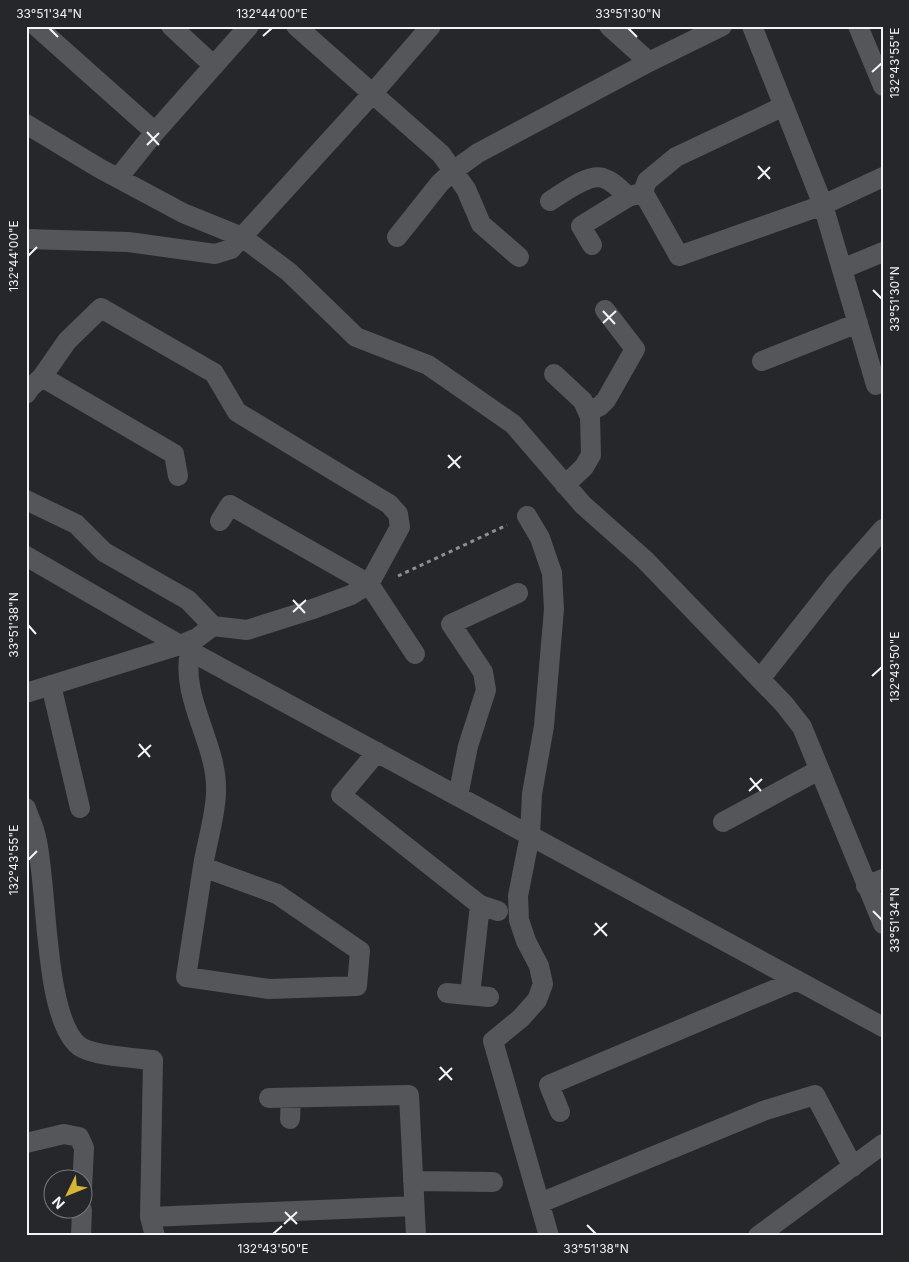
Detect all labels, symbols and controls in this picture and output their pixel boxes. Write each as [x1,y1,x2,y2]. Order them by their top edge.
text: 33°51'34"N [16,6,82,21]
text: 132°44'00"E [236,6,308,21]
text: 33°51'30"N [595,6,661,21]
text: 132°43'55"E [887,28,902,98]
text: 132°44'00"E [6,220,21,292]
text: 33°51'30"N [887,266,902,332]
text: 33°51'38"N [6,592,21,658]
text: 132°43'50"E [887,632,902,702]
text: 132°43'55"E [6,825,21,895]
text: 33°51'34"N [887,887,902,953]
north arrow [42,1170,92,1220]
text: N [48,1194,68,1213]
text: 132°43'50"E [238,1241,308,1256]
text: 33°51'38"N [563,1241,629,1256]

